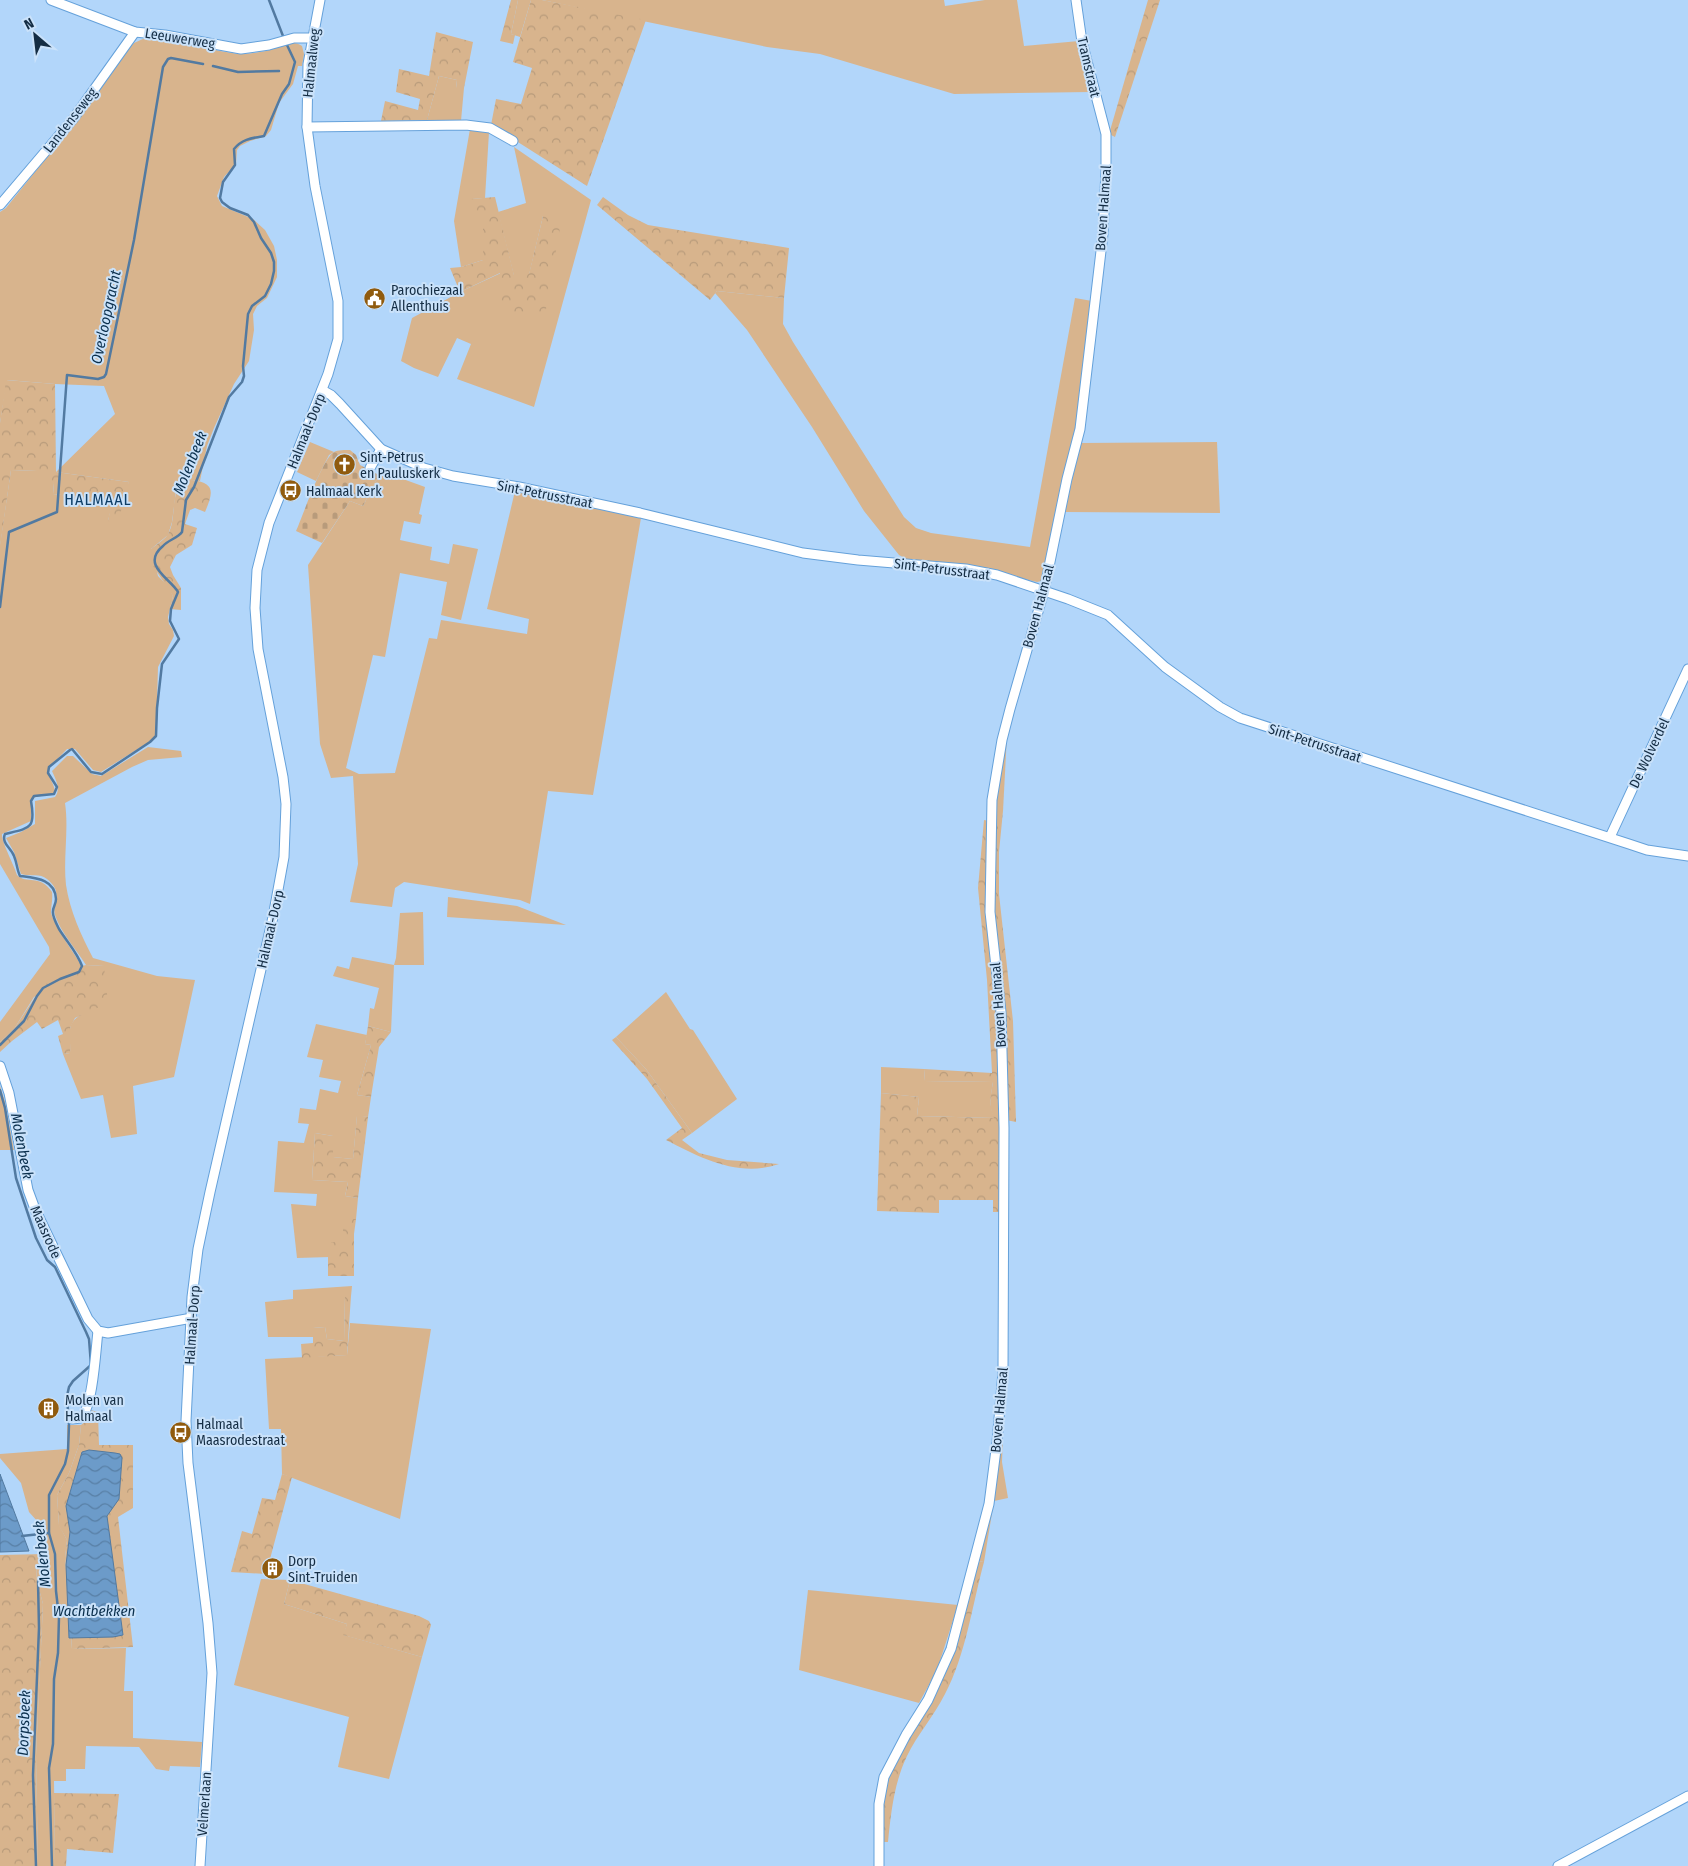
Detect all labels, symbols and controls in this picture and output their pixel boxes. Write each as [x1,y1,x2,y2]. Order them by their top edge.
north arrow [10,10,60,60]
text: N [21,14,37,33]
street label: Leeuwerweg [144,25,217,52]
street label: Halmaalweg [299,27,324,99]
street label: Tramstraat [1073,35,1104,99]
street label: Landenseweg [40,84,101,156]
street label: Boven Halmaal [1092,164,1115,251]
water label: Overloopgracht [87,268,125,365]
place label: Parochiezaal Allenthuis [391,282,463,315]
public building icon: Parochiezaal Allenthuis [363,286,387,310]
street label: Halmaal-Dorp [284,391,329,471]
water label: Molenbeek [169,428,211,497]
place label: Sint-Petrus en Pauluskerk [360,449,441,482]
church icon: Sint-Petrus en Pauluskerk [332,453,356,477]
street label: Sint-Petrusstraat [496,477,594,512]
bus stop icon: Halmaal Kerk [278,479,302,503]
place label: Halmaal Kerk [306,483,382,500]
district label: HALMAAL [64,490,132,509]
street label: Sint-Petrusstraat [893,555,991,584]
street label: Boven Halmaal [1019,562,1058,650]
street label: De Wolverdel [1626,715,1673,791]
street label: Sint-Petrusstraat [1266,720,1364,767]
street label: Halmaal-Dorp [253,888,288,970]
street label: Boven Halmaal [987,961,1010,1048]
water label: Molenbeek [7,1112,37,1181]
street label: Maasrode [26,1203,65,1261]
street label: Halmaal-Dorp [181,1285,204,1365]
street label: Boven Halmaal [987,1366,1012,1453]
place label: Molen van Halmaal [65,1392,124,1425]
building icon: Molen van Halmaal [37,1396,61,1420]
place label: Halmaal Maasrodestraat [196,1416,285,1449]
bus stop icon: Halmaal Maasrodestraat [168,1420,192,1444]
water label: Molenbeek [30,1519,54,1588]
place label: Dorp Sint-Truiden [288,1553,358,1586]
building icon: Dorp Sint-Truiden [260,1557,284,1581]
water label: Wachtbekken [53,1602,135,1620]
water label: Dorpsbeek [14,1689,34,1756]
street label: Velmerlaan [194,1771,215,1837]

